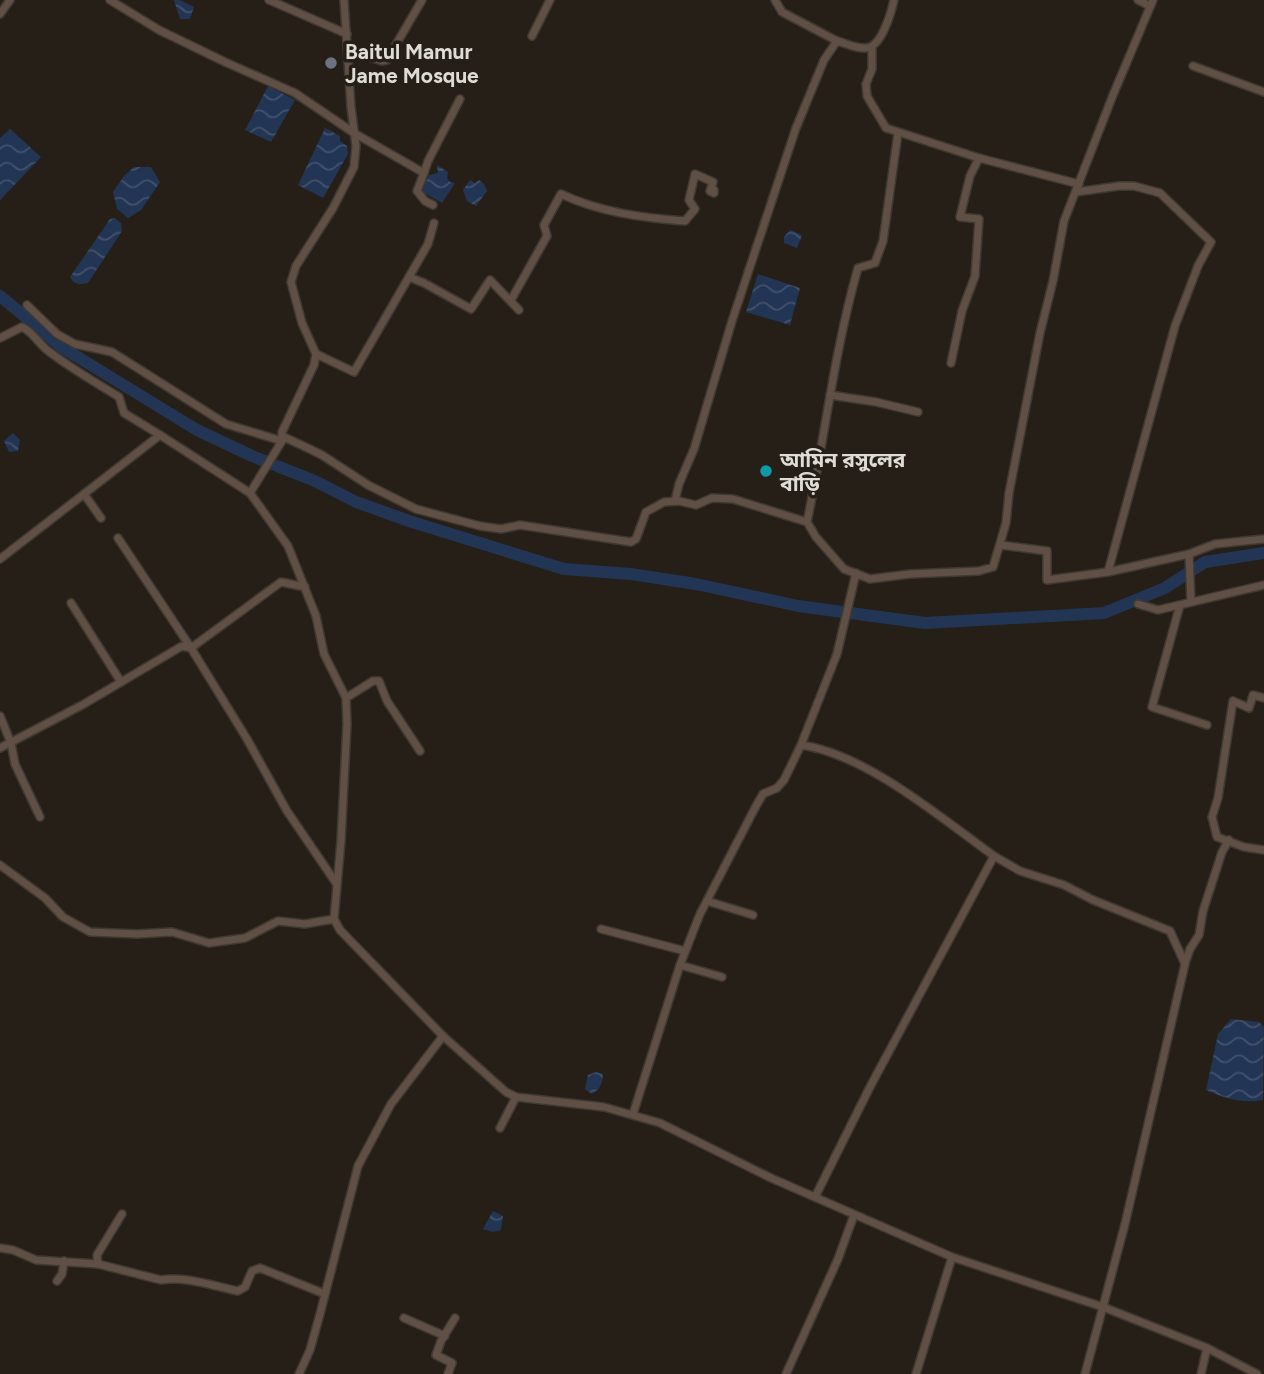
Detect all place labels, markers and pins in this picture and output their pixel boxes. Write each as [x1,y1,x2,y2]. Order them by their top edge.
place label: Baitul Mamur Jame Mosque [345,39,479,88]
marker: Baitul Mamur Jame Mosque [323,55,339,71]
place label: আমিন রসুলের বাড়ি [779,447,906,496]
marker: আমিন রসুলের বাড়ি [758,463,774,479]

